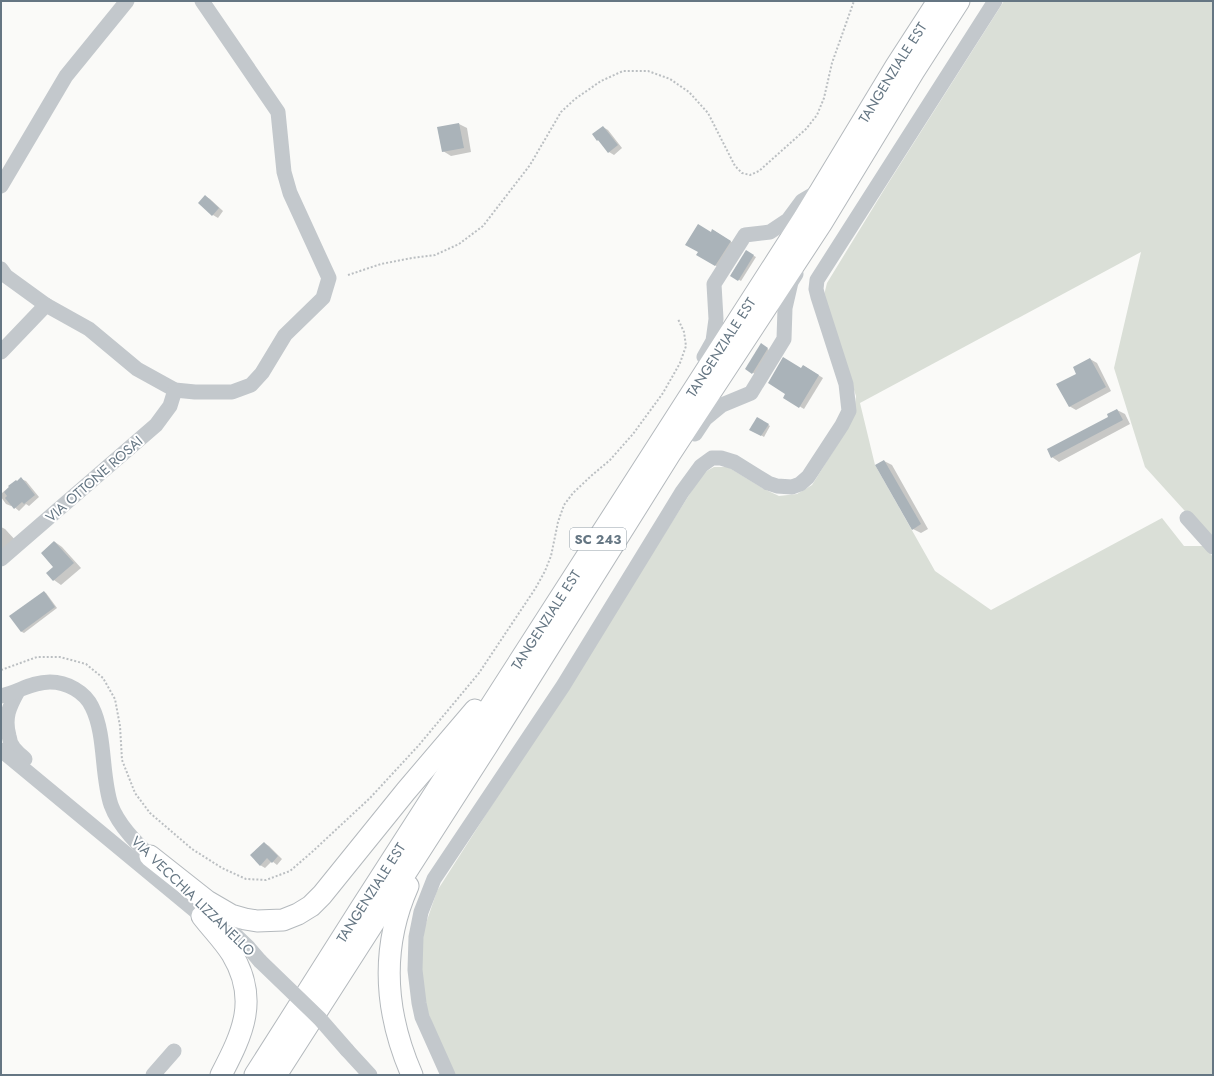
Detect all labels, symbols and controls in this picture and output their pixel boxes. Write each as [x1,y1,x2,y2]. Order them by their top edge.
street label: TANGENZIALE EST [854,18,932,127]
street label: TANGENZIALE EST [681,293,761,401]
street label: VIA OTTONE ROSAI [41,431,147,527]
road number: SC 243 [570,528,626,550]
street label: TANGENZIALE EST [506,566,586,674]
street label: VIA VECCHIA LIZZANELLO [127,831,259,961]
street label: TANGENZIALE EST [331,838,411,947]

